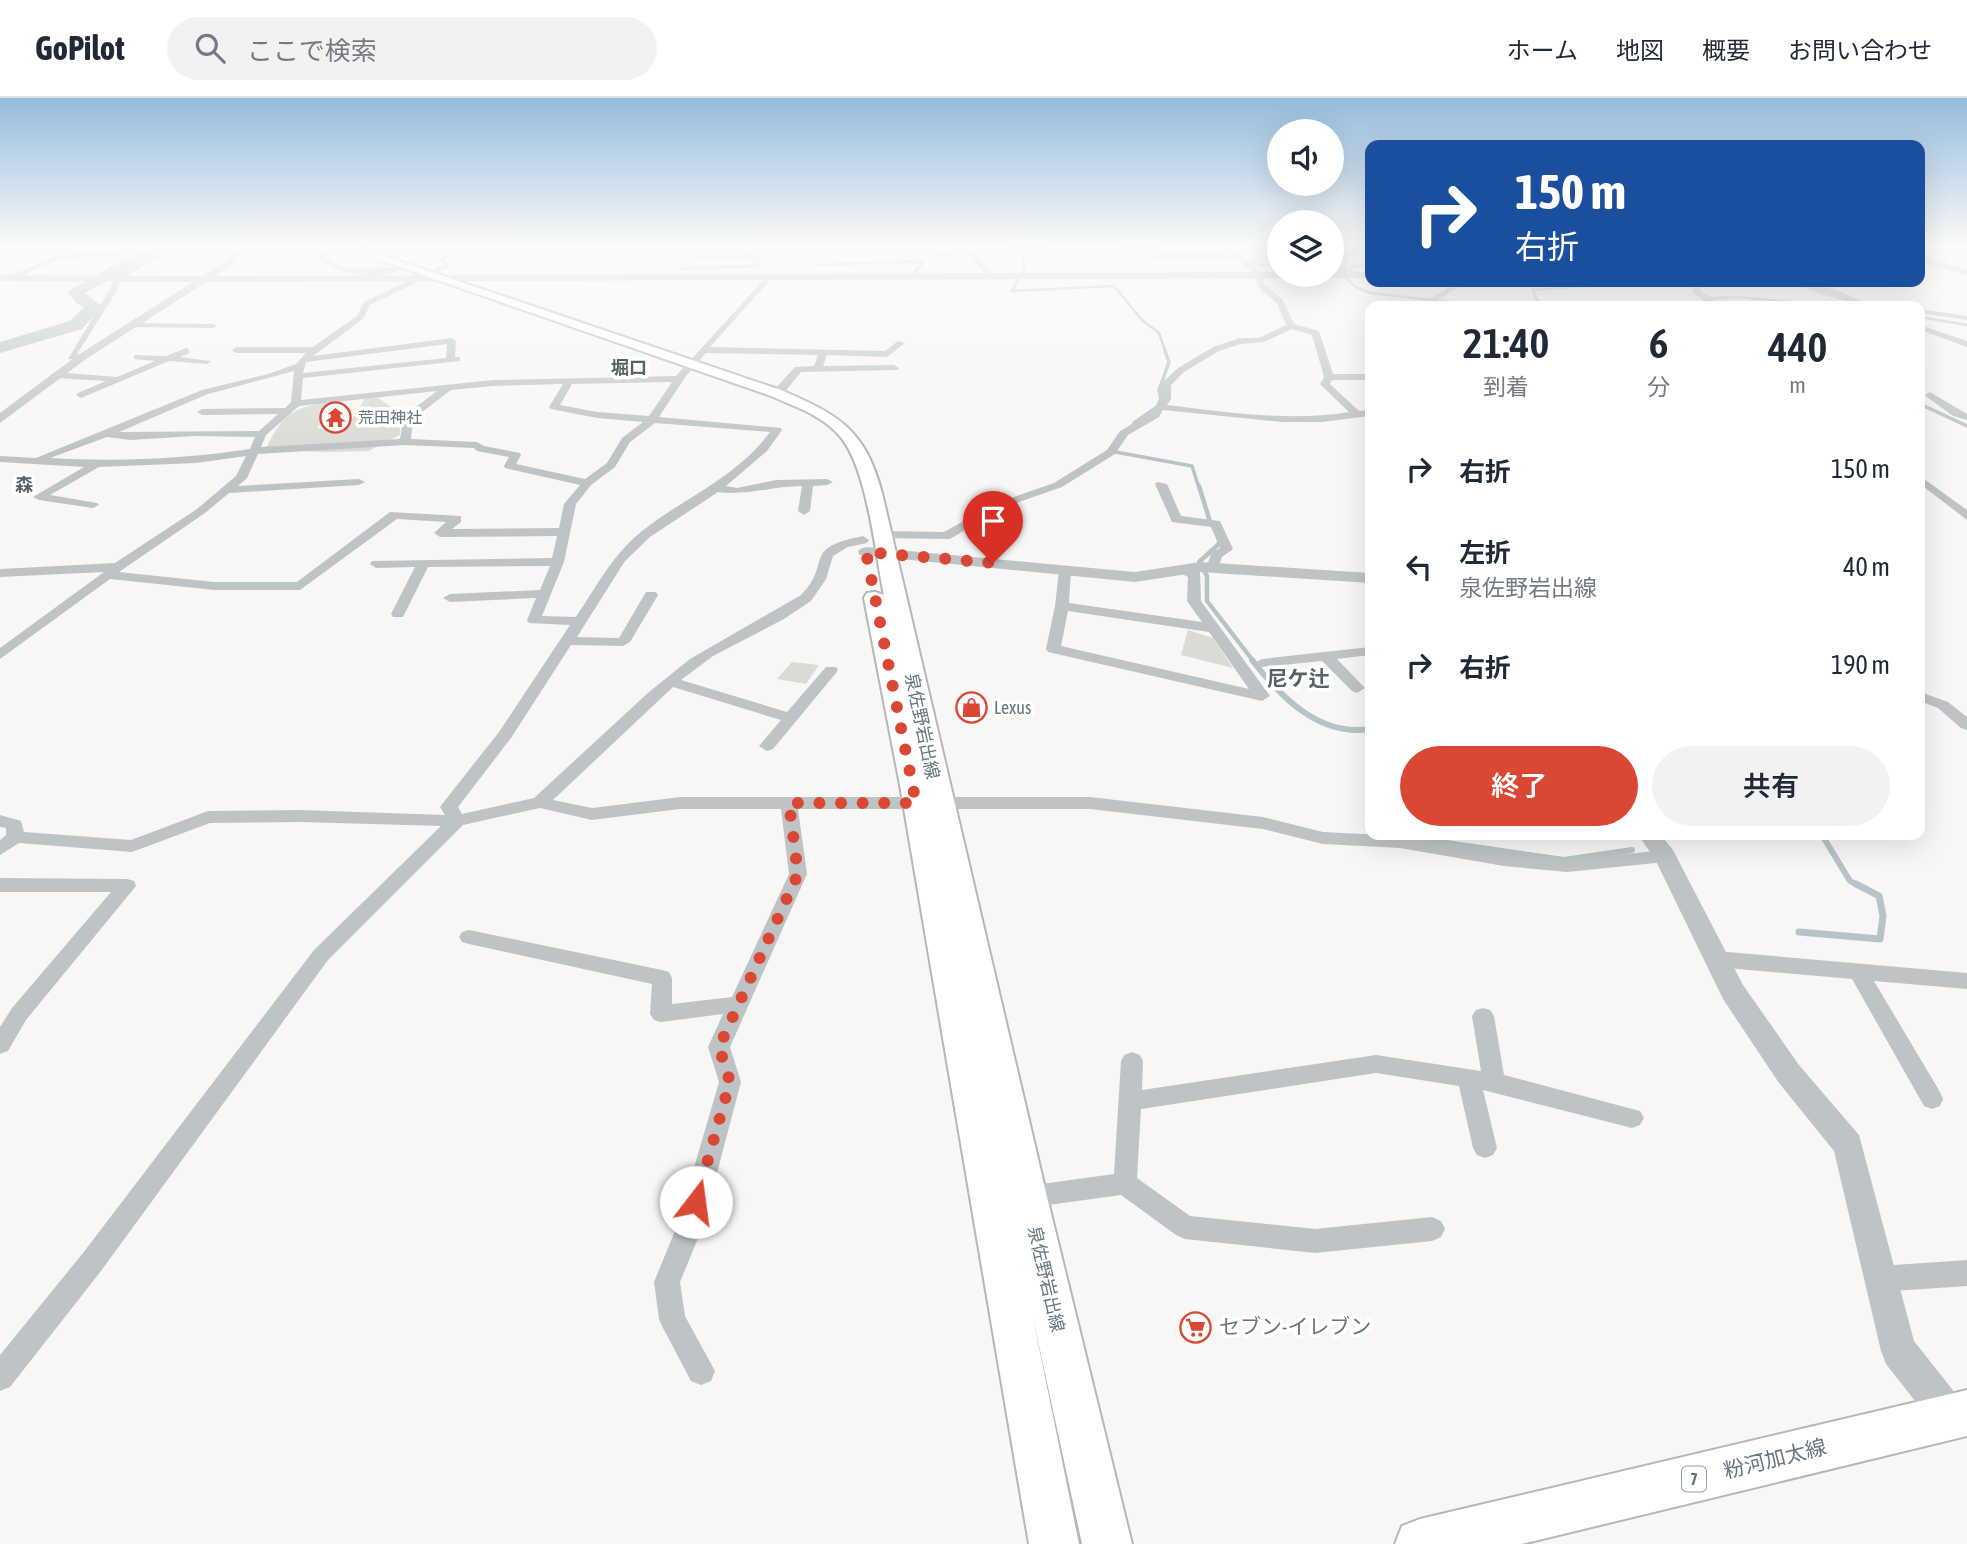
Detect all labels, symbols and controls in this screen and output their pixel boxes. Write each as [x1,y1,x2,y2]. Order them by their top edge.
search box [167,17,657,80]
text: GoPilot [35,29,125,67]
icon: search [191,29,229,67]
text: ここで検索 [247,36,377,66]
text: ホーム [1507,37,1578,64]
text: 地図 [1616,37,1664,64]
text: 概要 [1702,37,1750,64]
text: お問い合わせ [1788,37,1932,64]
map controls [1267,119,1344,287]
button: sound [1267,119,1344,196]
text: 150 m [1515,163,1626,219]
icon: right [1400,168,1491,259]
button: layers [1267,210,1344,287]
text: 右折 [1515,228,1579,265]
text: 21:40 [1463,319,1549,367]
text: 6 [1649,319,1668,367]
text: 440 [1768,323,1827,371]
district label: 堀口 [611,357,647,378]
text: m [1789,372,1806,398]
text: 到着 [1483,374,1529,400]
text: 分 [1647,374,1670,400]
temple icon: 荒田神社 [318,400,352,434]
place label: 荒田神社 [358,408,422,426]
icon: right [1400,450,1438,488]
text: 150 m [1831,454,1890,484]
text: 右折 [1459,457,1511,487]
district label: 森 [15,474,33,495]
pin [963,491,1023,563]
icon: arrive [974,502,1012,540]
text: 左折 [1459,538,1511,568]
icon: left [1400,548,1438,586]
text: 40 m [1843,552,1890,582]
text: 泉佐野岩出線 [1459,575,1597,601]
icon: right [1400,646,1438,684]
text: 190 m [1831,650,1890,680]
text: 右折 [1459,653,1511,683]
district label: 尼ケ辻 [1267,666,1330,690]
street label: 泉佐野岩出線 [901,671,944,781]
shop icon: Lexus [954,691,988,725]
place label: Lexus [994,697,1031,718]
button: 終了 [1400,746,1638,826]
button: 共有 [1652,746,1890,826]
position arrow [659,1165,733,1239]
street label: 泉佐野岩出線 [1024,1224,1069,1334]
supermarket icon: セブン-イレブン [1179,1310,1213,1344]
place label: セブン-イレブン [1219,1314,1371,1338]
street label: 粉河加太線 [1721,1434,1829,1482]
road number: 7 [1682,1466,1706,1492]

